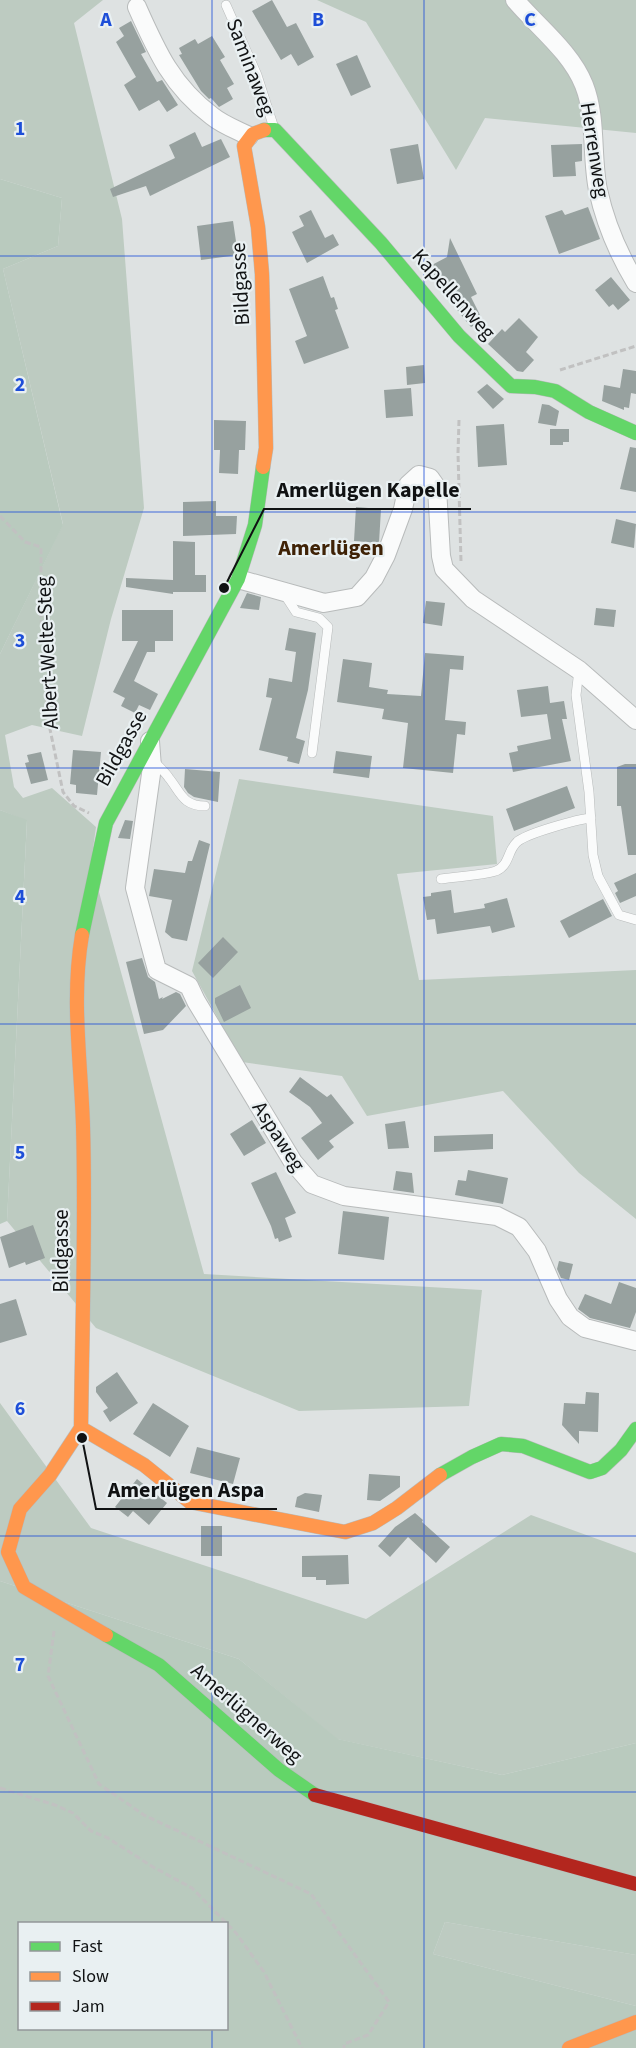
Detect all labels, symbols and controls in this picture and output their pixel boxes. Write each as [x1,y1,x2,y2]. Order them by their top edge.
text: A [99,6,112,34]
text: B [312,6,324,34]
text: C [524,6,536,34]
street label: Saminaweg [219,14,283,120]
street label: Herrenweg [573,100,617,200]
text: 1 [15,115,25,143]
street label: Bildgasse [223,242,257,326]
street label: Kapellenweg [405,242,503,346]
text: 2 [15,371,25,399]
callout: Amerlügen Kapelle [264,469,471,509]
text: Amerlügen Kapelle [275,474,460,506]
district label: Amerlügen [277,532,384,564]
street label: Albert-Welte-Steg [28,575,66,730]
text: 3 [15,627,25,655]
street label: Bildgasse [88,704,154,792]
text: 4 [15,883,26,911]
street label: Aspaweg [245,1095,313,1177]
text: 5 [15,1139,25,1167]
street label: Bildgasse [46,1209,76,1293]
text: 6 [15,1395,25,1423]
callout: Amerlügen Aspa [96,1469,277,1509]
text: Amerlügen Aspa [107,1474,264,1506]
text: 7 [15,1651,25,1679]
street label: Amerlügnerweg [185,1656,310,1770]
legend [18,1922,228,2030]
text: Fast [72,1934,103,1959]
text: Slow [72,1964,109,1989]
text: Jam [72,1994,105,2019]

